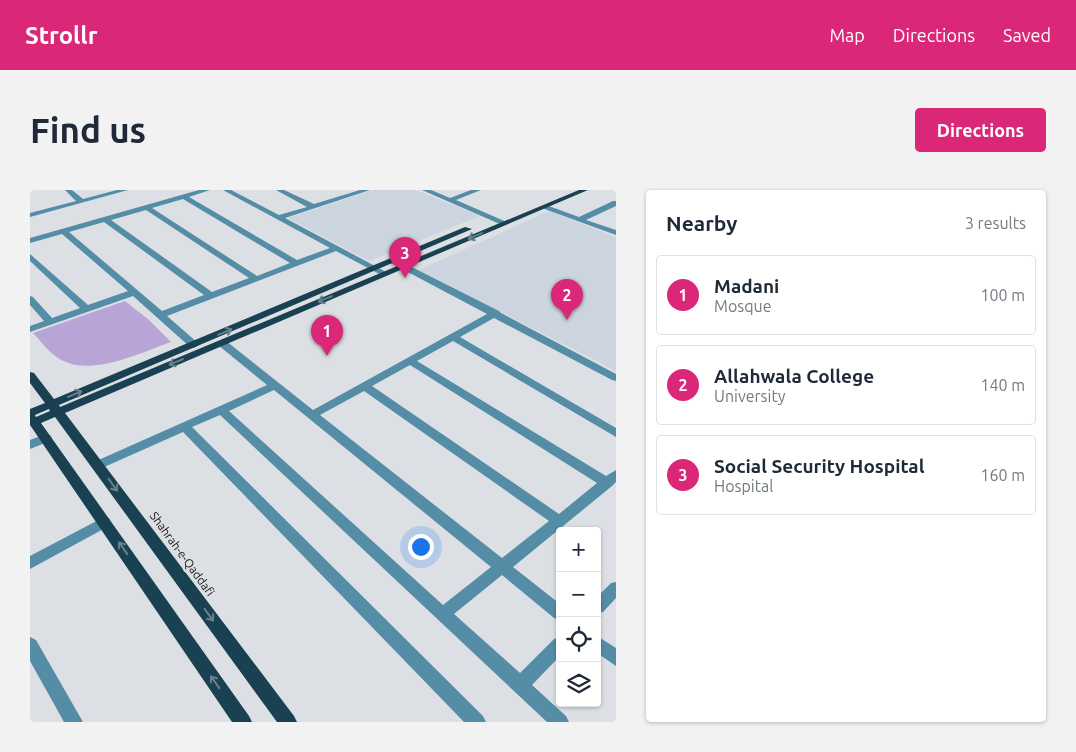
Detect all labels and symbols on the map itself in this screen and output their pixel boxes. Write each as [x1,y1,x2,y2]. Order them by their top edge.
one-way arrow [468,231,483,241]
pin: 3 [389,237,421,278]
pin: 2 [551,279,583,320]
one-way arrow [318,295,333,305]
pin: 1 [311,315,343,356]
one-way arrow [217,326,232,336]
one-way arrow [169,358,184,368]
one-way arrow [67,389,82,399]
one-way arrow [107,478,118,491]
street label: Shahrah-e-Qaddafi [148,509,217,598]
your location [408,534,434,560]
one-way arrow [118,542,128,556]
one-way arrow [204,608,214,622]
one-way arrow [210,675,220,689]

